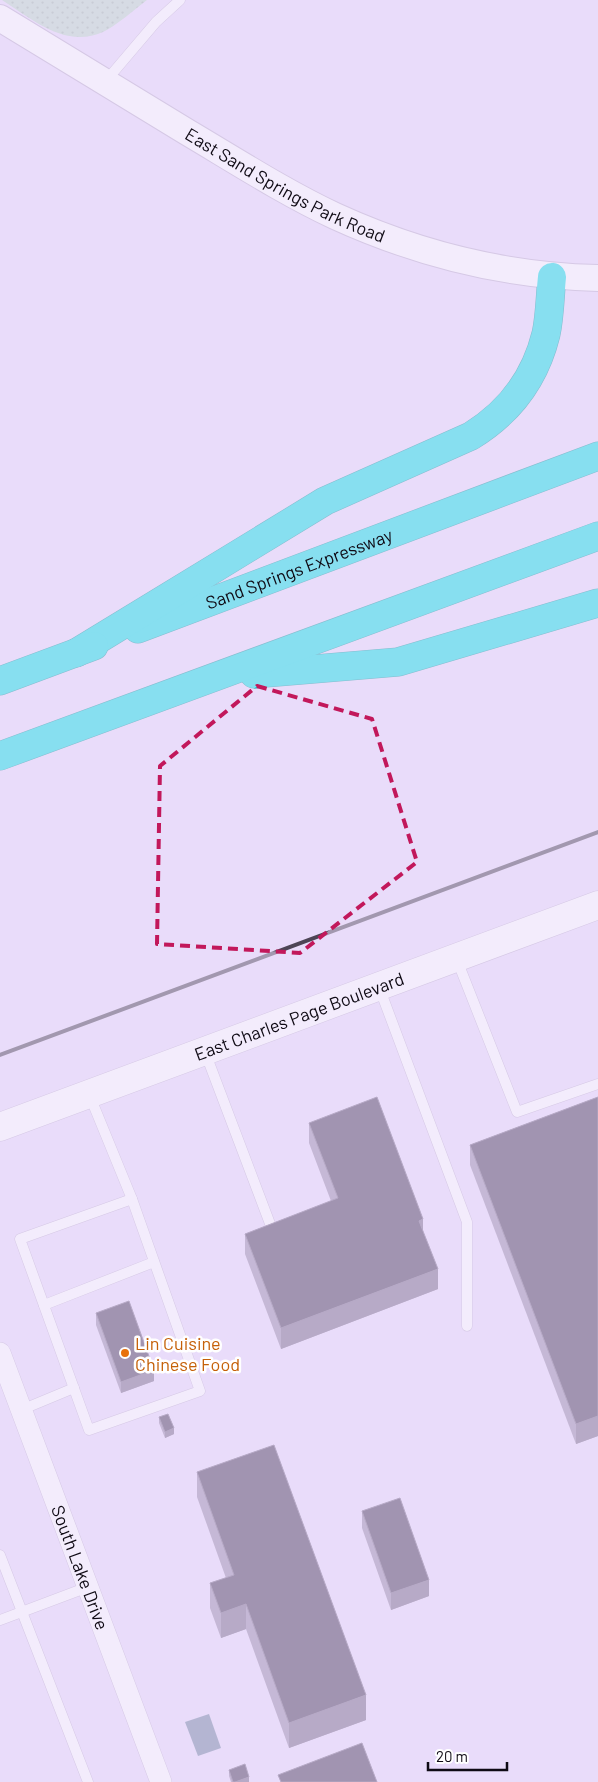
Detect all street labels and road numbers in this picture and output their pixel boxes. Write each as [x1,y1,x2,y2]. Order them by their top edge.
street label: East Sand Springs Park Road [182,123,388,247]
street label: Sand Springs Expressway [203,523,395,614]
street label: East Charles Page Boulevard [191,967,407,1065]
street label: South Lake Drive [47,1502,114,1633]

